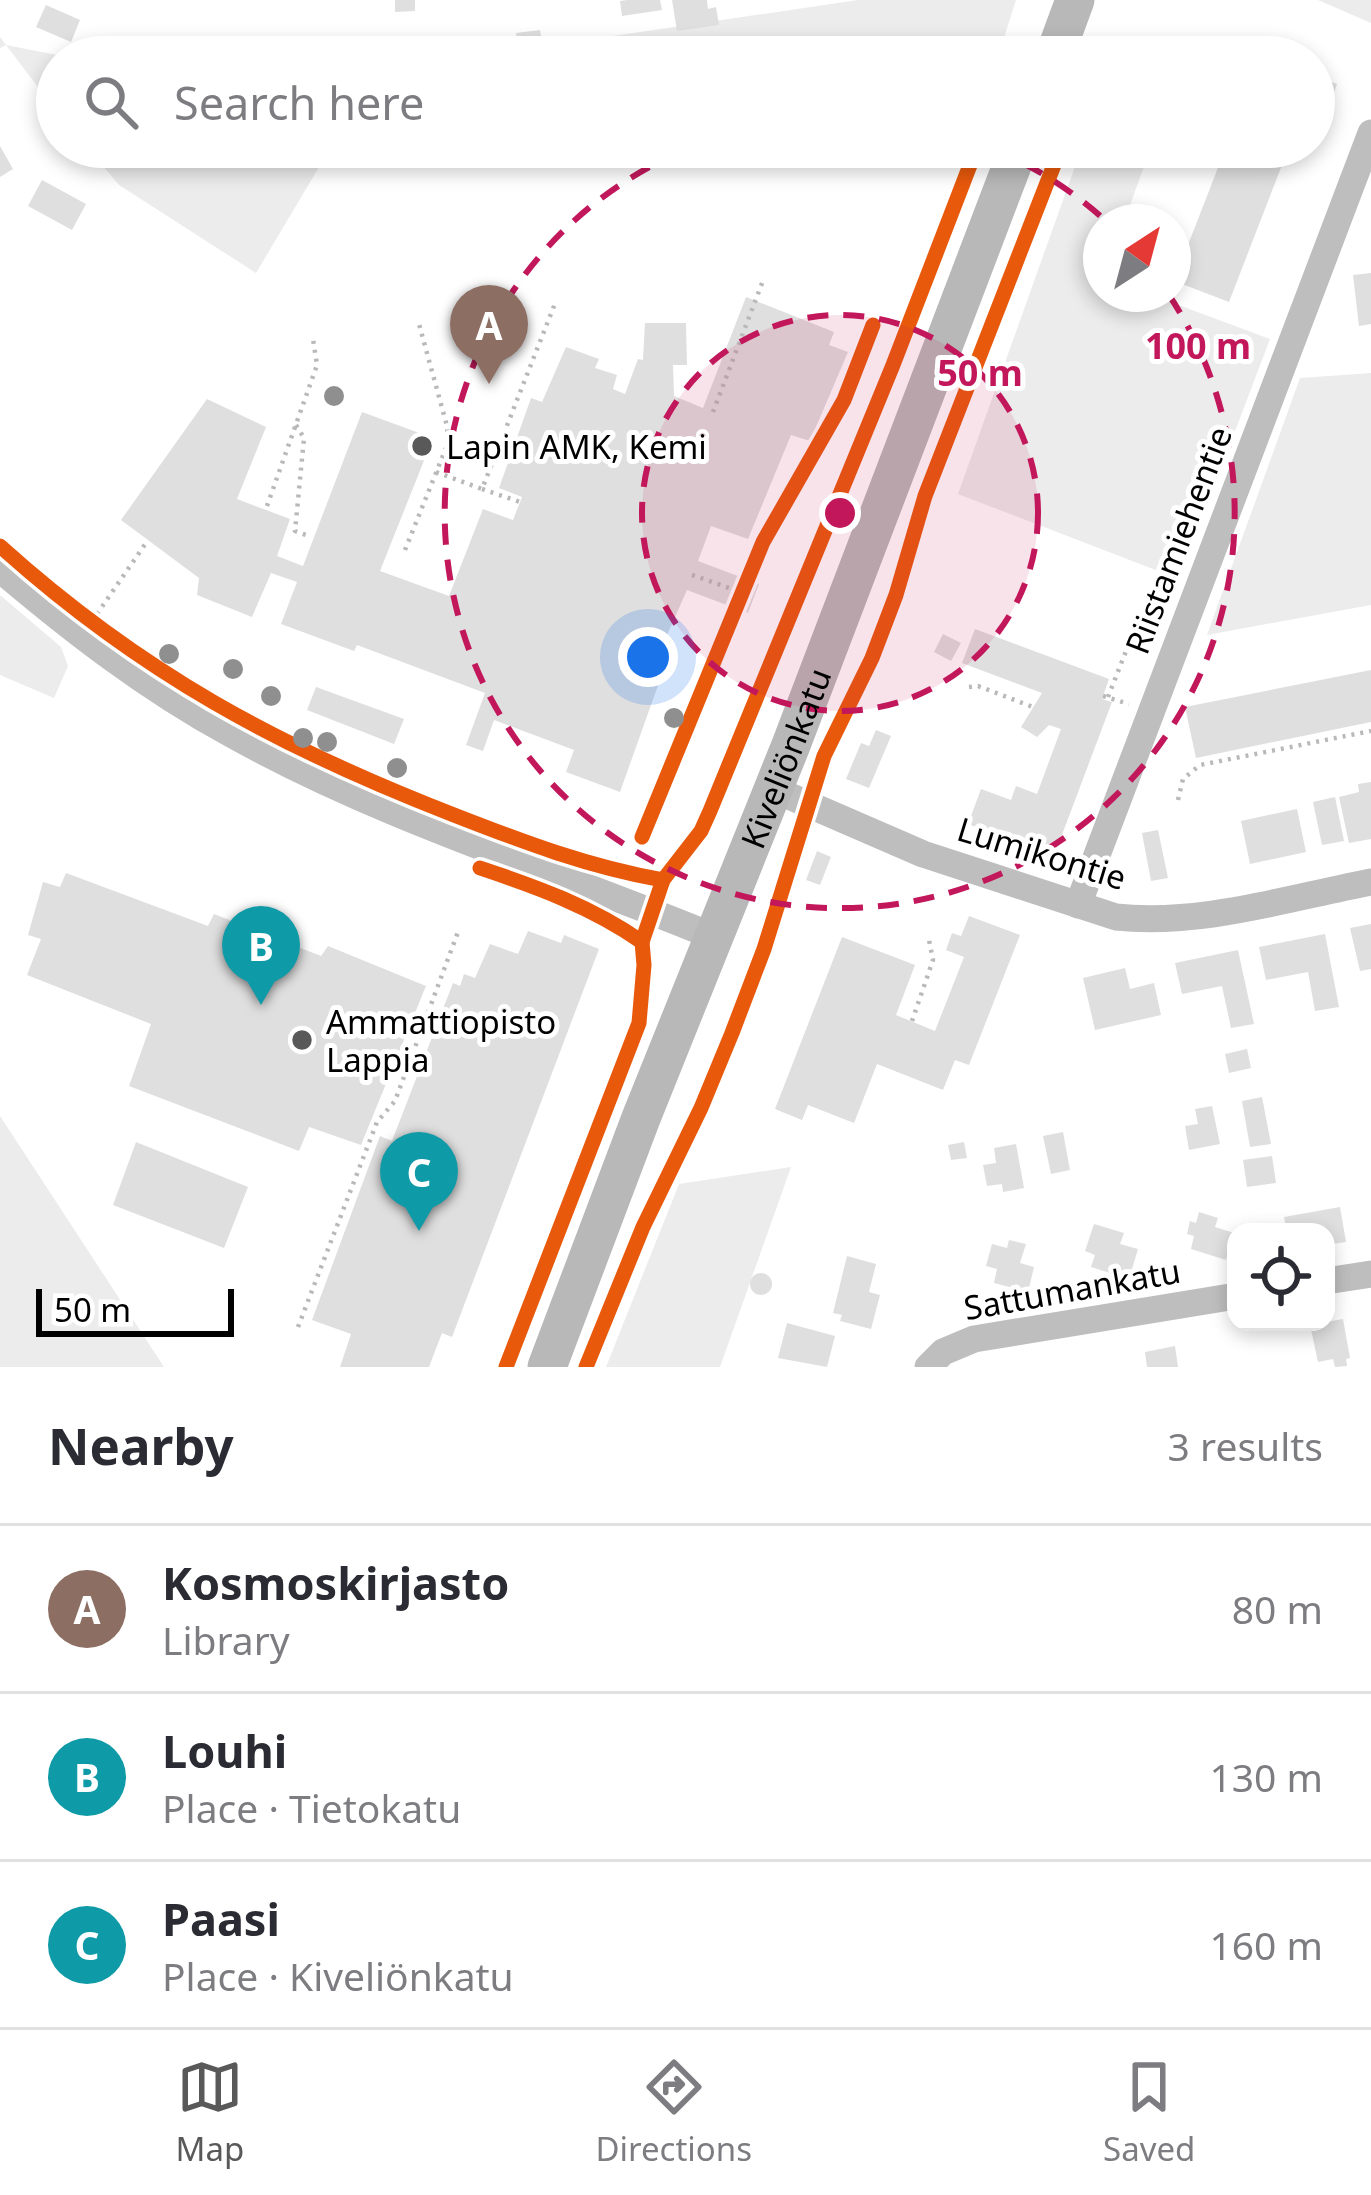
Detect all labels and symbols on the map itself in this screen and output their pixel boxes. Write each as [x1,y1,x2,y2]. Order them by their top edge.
north arrow [1083,204,1191,312]
pin: A [450,285,528,384]
text: 100 m [1145,321,1251,370]
text: 50 m [937,348,1023,397]
street label: Riistamiehentie [1114,420,1242,660]
place label: Lapin AMK, Kemi [446,424,707,469]
marker: Lapin AMK, Kemi [409,433,435,459]
centre of rings [819,492,861,534]
your location [618,627,678,687]
street label: Kiveliönkatu [729,661,841,855]
street label: Lumikontie [952,806,1132,900]
pin: B [222,906,300,1005]
place label: Ammattiopisto Lappia [326,999,556,1082]
marker: Ammattiopisto Lappia [289,1027,315,1053]
pin: C [380,1132,458,1231]
street label: Sattumankatu [960,1248,1184,1330]
scale bar [36,1283,234,1336]

